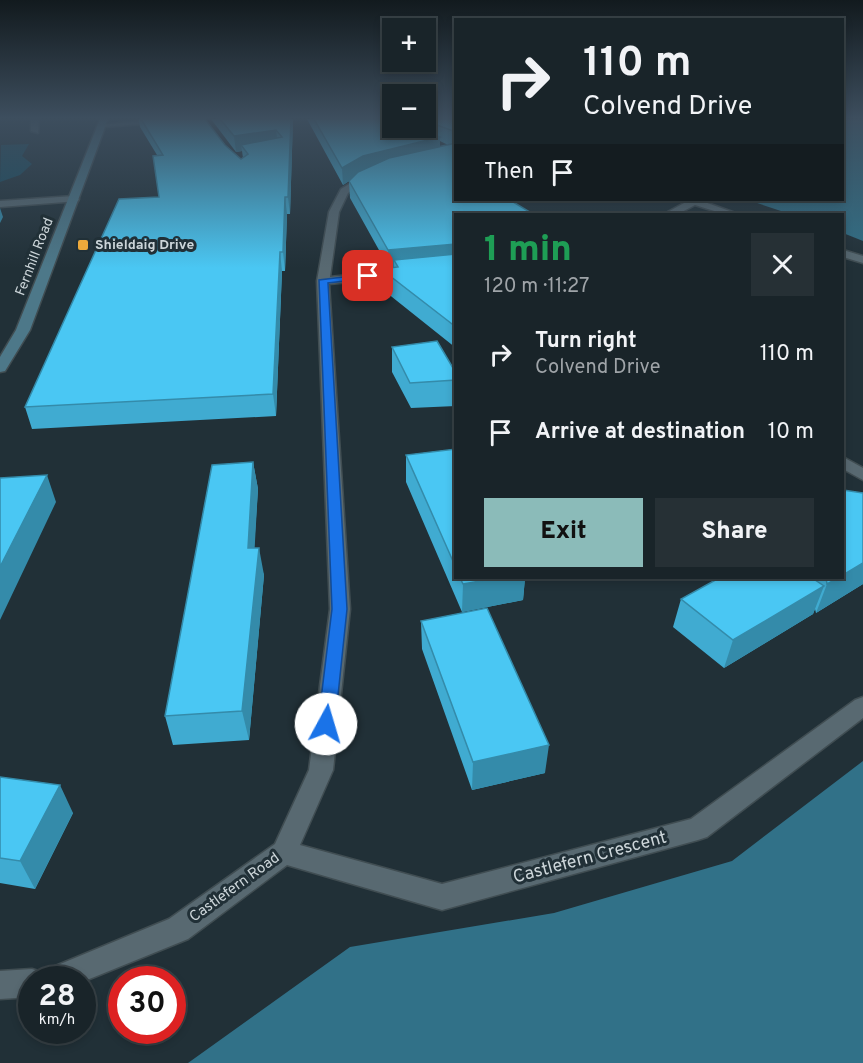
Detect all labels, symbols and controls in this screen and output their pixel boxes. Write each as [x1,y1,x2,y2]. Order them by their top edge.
map controls [382,18,436,138]
button: + [382,18,436,72]
text: 110 m [583,38,692,91]
icon: right [484,42,562,120]
button: − [382,84,436,138]
text: Colvend Drive [583,90,752,124]
icon: arrive [546,156,579,189]
text: Then [484,159,534,186]
street label: Fernhill Road [12,216,58,298]
text: 1 min [484,228,572,274]
button: close [751,233,814,296]
place label: Shieldaig Drive [95,237,194,254]
marker: Shieldaig Drive [76,238,90,252]
pin [342,250,393,301]
icon: arrive [351,259,384,292]
text: 120 m · 11:27 [484,274,589,300]
text: Turn right [535,328,637,355]
icon: right [484,338,517,371]
text: 110 m [760,341,814,368]
text: Colvend Drive [535,355,660,381]
icon: arrive [484,416,517,449]
text: Arrive at destination [535,419,745,446]
text: 10 m [768,419,814,446]
button: Exit [484,498,643,567]
button: Share [655,498,814,567]
position arrow [294,692,358,756]
street label: Castlefern Crescent [511,826,669,890]
street label: Castlefern Road [186,849,284,927]
speed limit sign: 30 [108,966,186,1044]
text: 28 [38,979,76,1016]
text: km/h [39,1011,75,1030]

